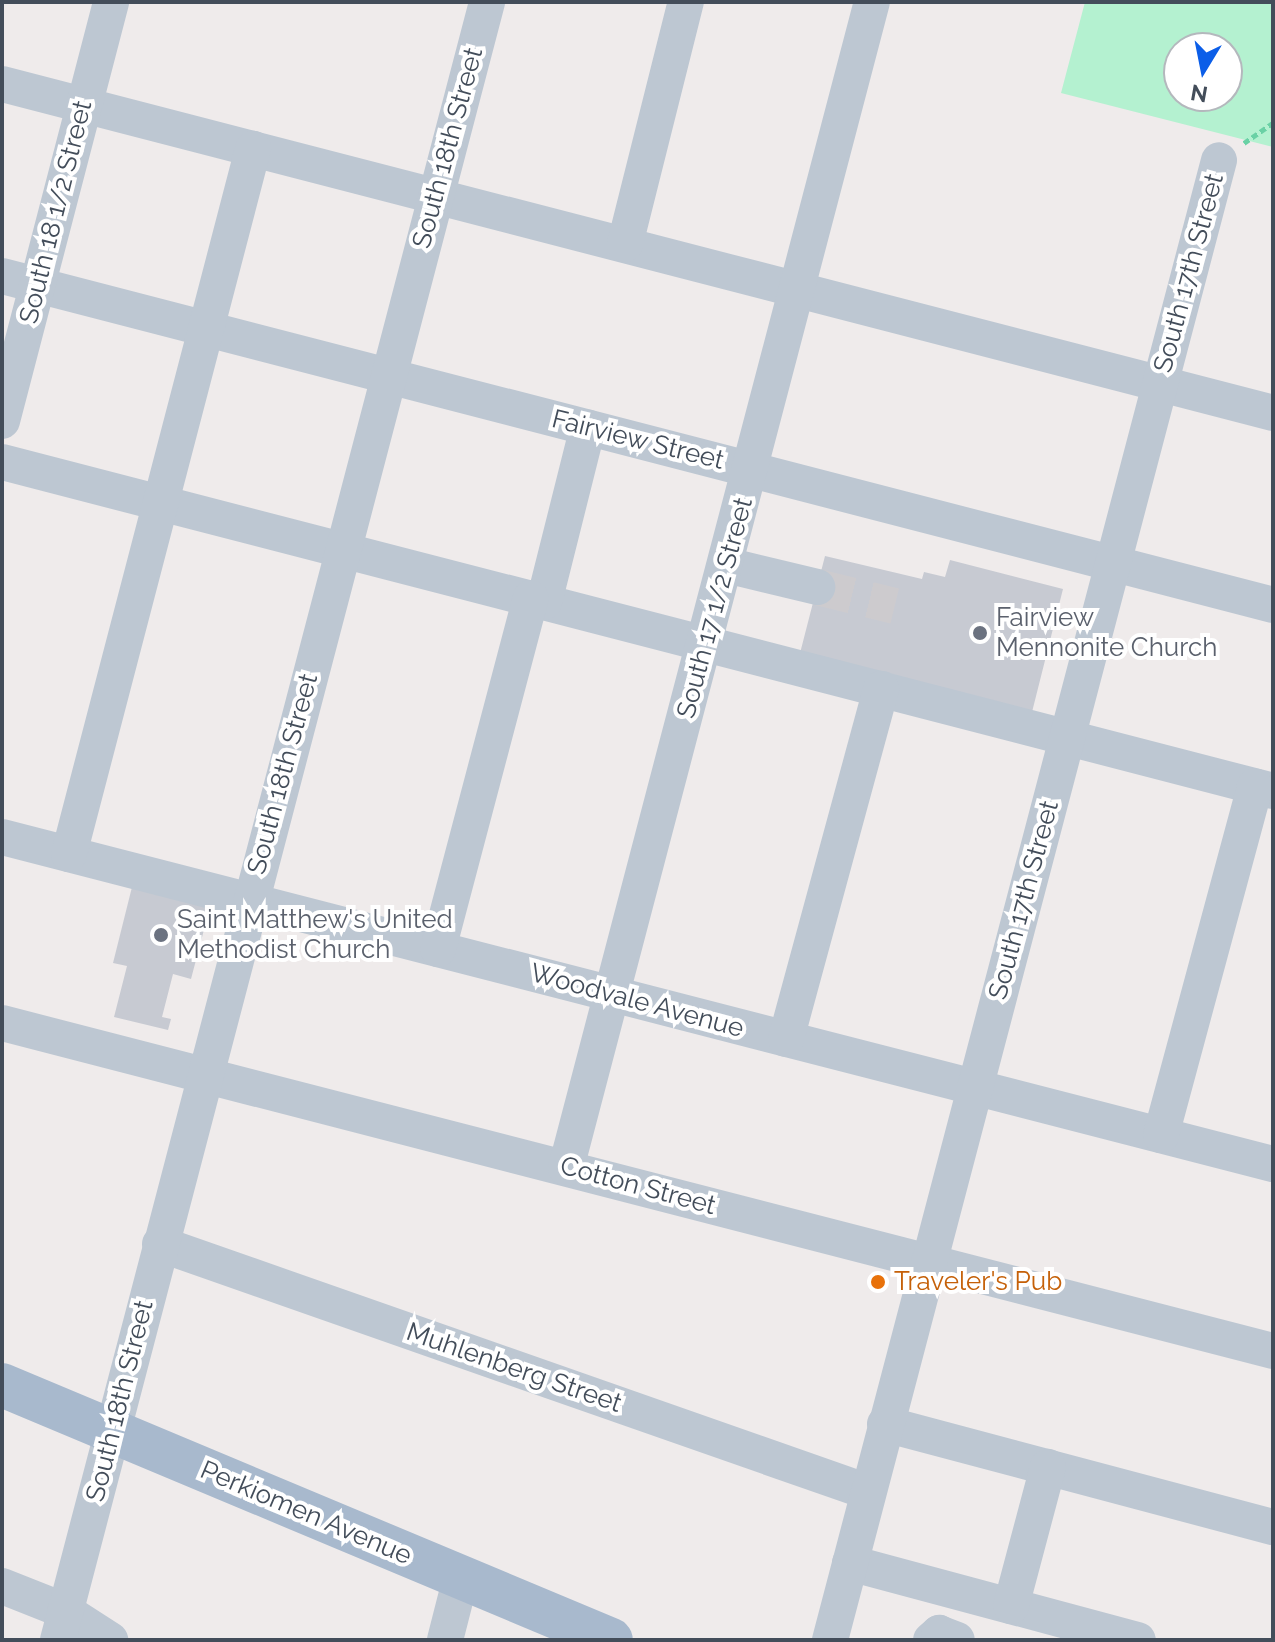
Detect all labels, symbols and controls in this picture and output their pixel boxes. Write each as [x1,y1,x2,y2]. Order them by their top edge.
north arrow [1163,32,1243,112]
street label: South 18th Street [406,44,490,252]
text: N [1189,79,1210,108]
street label: South 18 1/2 Street [13,97,99,327]
street label: South 17th Street [1147,170,1231,376]
street label: Fairview Street [548,403,728,477]
street label: South 17 1/2 Street [671,494,759,722]
place label: Fairview Mennonite Church [996,602,1217,664]
marker: Fairview Mennonite Church [971,624,989,642]
street label: South 18th Street [241,670,325,878]
street label: South 17th Street [982,797,1066,1003]
place label: Saint Matthew's United Methodist Church [177,904,453,966]
marker: Saint Matthew's United Methodist Church [152,926,170,944]
street label: Woodvale Avenue [526,957,748,1045]
street label: Cotton Street [557,1150,719,1222]
place label: Traveler's Pub [894,1266,1062,1298]
marker: Traveler's Pub [869,1273,887,1291]
street label: South 18th Street [80,1297,160,1505]
street label: Muhlenberg Street [402,1317,626,1419]
street label: Perkiomen Avenue [195,1454,417,1572]

